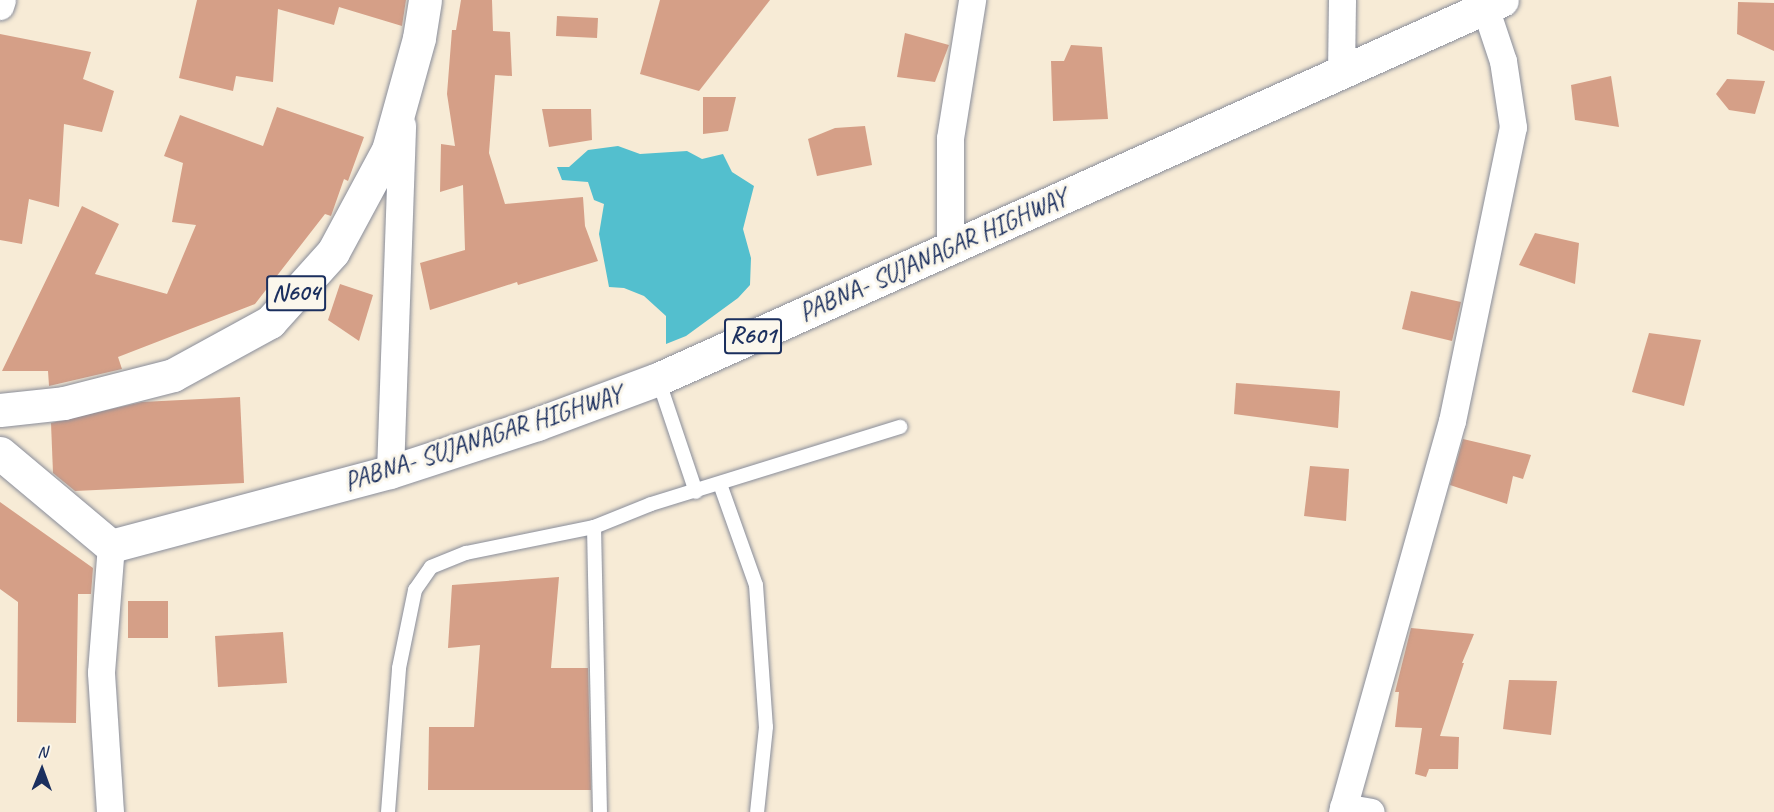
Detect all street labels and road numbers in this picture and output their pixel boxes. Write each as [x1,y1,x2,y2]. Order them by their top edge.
street label: PABNA- SUJANAGAR HIGHWAY [793,181,1073,329]
road number: N604 [266,272,326,314]
road number: R601 [723,315,783,357]
street label: PABNA- SUJANAGAR HIGHWAY [339,378,627,498]

